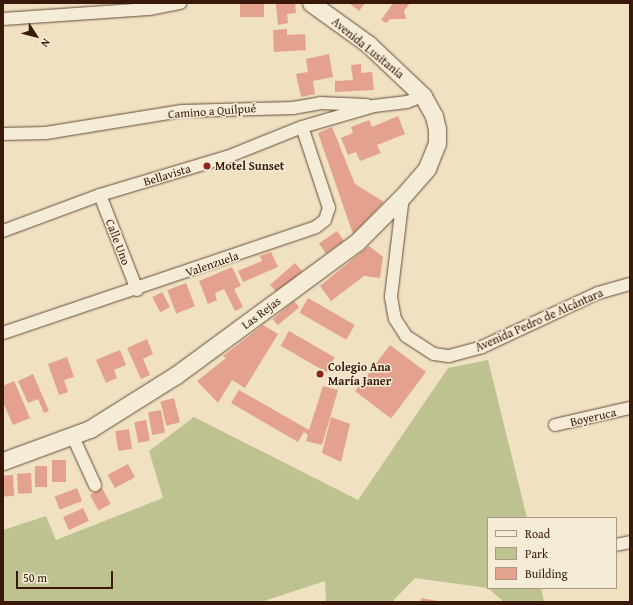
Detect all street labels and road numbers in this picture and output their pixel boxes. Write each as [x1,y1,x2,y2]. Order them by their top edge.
street label: Avenida Lusitania [329,14,407,82]
street label: Camino a Quilpué [167,101,257,121]
street label: Bellavista [142,161,192,189]
street label: Calle Uno [103,217,133,267]
street label: Valenzuela [184,248,240,280]
street label: Avenida Pedro de Alcántara [473,285,605,355]
street label: Las Rejas [239,294,283,332]
street label: Boyeruca [569,405,617,429]

